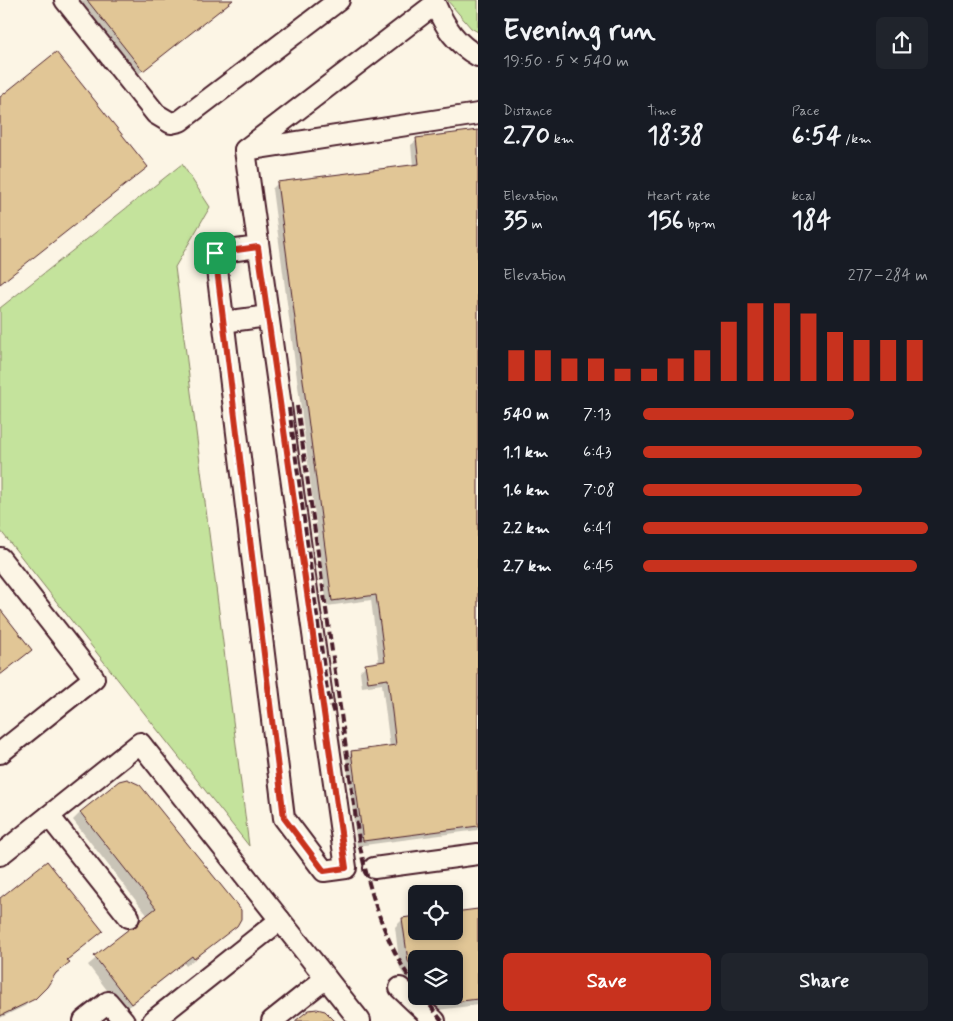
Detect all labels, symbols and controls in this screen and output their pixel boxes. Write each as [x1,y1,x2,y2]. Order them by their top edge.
text: Evening run [503,13,656,50]
button: share [876,17,928,69]
text: 19:50 · 5 × 540 m [503,51,629,72]
text: Distance [503,102,552,120]
text: Time [647,102,677,120]
text: Pace [792,102,820,120]
text: 2.70 [503,120,550,153]
text: 18:38 [647,120,704,153]
text: 6:54 [792,120,841,153]
text: km [550,130,574,148]
text: /km [841,130,872,148]
text: Elevation [503,187,558,205]
text: Heart rate [647,187,710,205]
text: kcal [792,187,815,205]
text: 35 [503,205,528,238]
text: 156 [647,205,684,238]
text: 184 [792,205,831,238]
text: m [528,215,543,233]
text: bpm [684,215,716,233]
pin [194,232,236,274]
icon: arrive [201,239,229,267]
text: Elevation [503,265,566,286]
text: 277–284 m [848,265,928,286]
text: 540 m [503,404,549,425]
text: 7:13 [583,404,611,425]
text: 1.1 km [503,442,548,463]
text: 6:43 [583,442,612,463]
text: 1.6 km [503,480,549,501]
text: 7:08 [583,480,615,501]
text: 2.2 km [503,518,550,539]
text: 6:41 [583,518,612,539]
text: 2.7 km [503,556,552,577]
text: 6:45 [583,556,613,577]
map controls [408,885,463,1005]
button: locate [408,885,463,940]
button: layers [408,950,463,1005]
button: Save [503,953,711,1011]
button: Share [721,953,928,1011]

